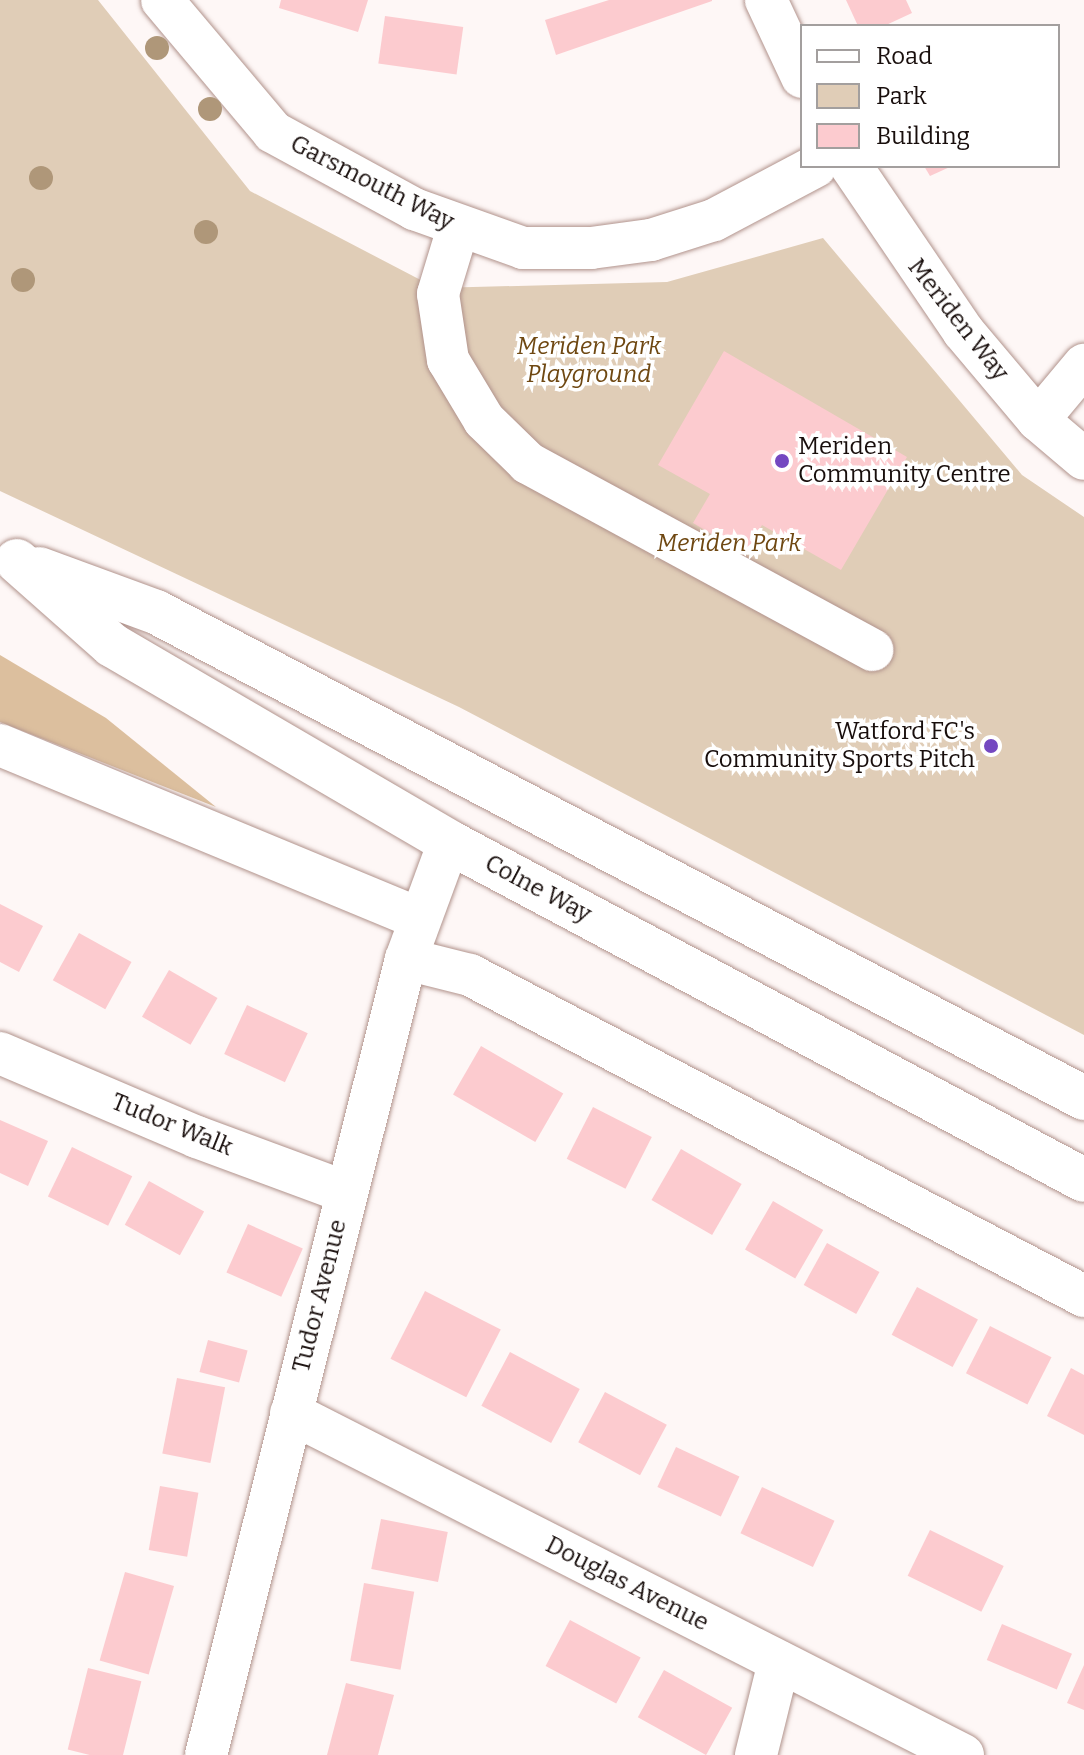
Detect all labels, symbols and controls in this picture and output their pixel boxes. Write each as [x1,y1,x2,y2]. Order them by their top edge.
legend [800,24,1060,168]
text: Road [876,42,932,70]
text: Park [876,82,927,110]
text: Building [876,122,970,150]
street label: Garsmouth Way [285,129,459,237]
street label: Meriden Way [902,253,1014,387]
park label: Meriden Park Playground [517,333,661,389]
place label: Meriden Community Centre [798,433,1011,489]
marker: Meriden Community Centre [773,452,791,470]
park label: Meriden Park [657,530,801,558]
place label: Watford FC's Community Sports Pitch [704,718,975,774]
marker: Watford FC's Community Sports Pitch [982,737,1000,755]
street label: Colne Way [480,849,596,929]
street label: Tudor Walk [107,1088,237,1162]
street label: Tudor Avenue [287,1217,353,1375]
street label: Douglas Avenue [541,1530,713,1638]

